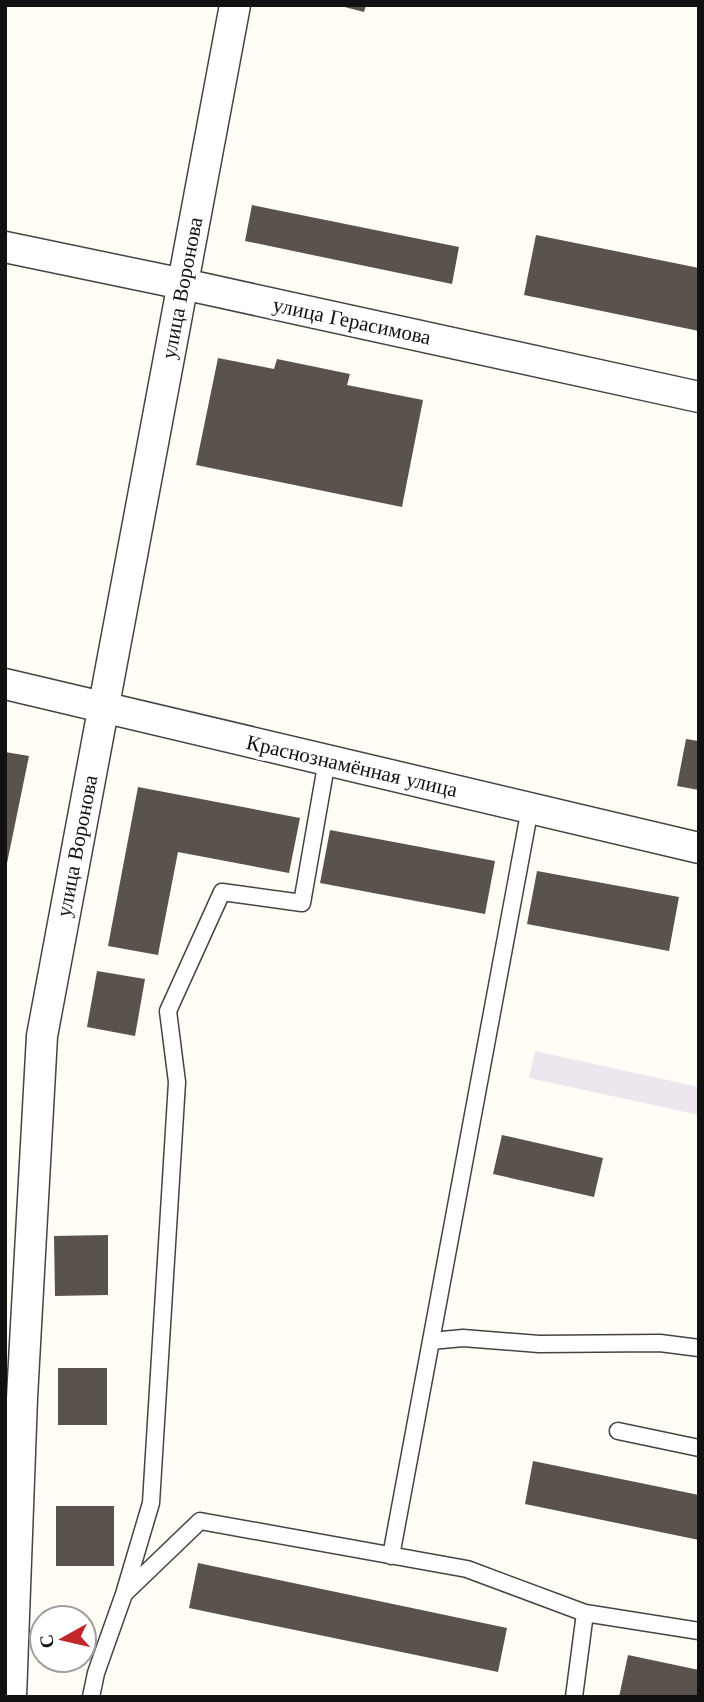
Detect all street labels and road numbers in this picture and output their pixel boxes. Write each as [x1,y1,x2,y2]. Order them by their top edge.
street label: улица Воронова [155,214,209,361]
street label: улица Герасимова [271,292,434,351]
street label: Краснознамённая улица [244,729,461,803]
street label: улица Воронова [50,772,104,919]

